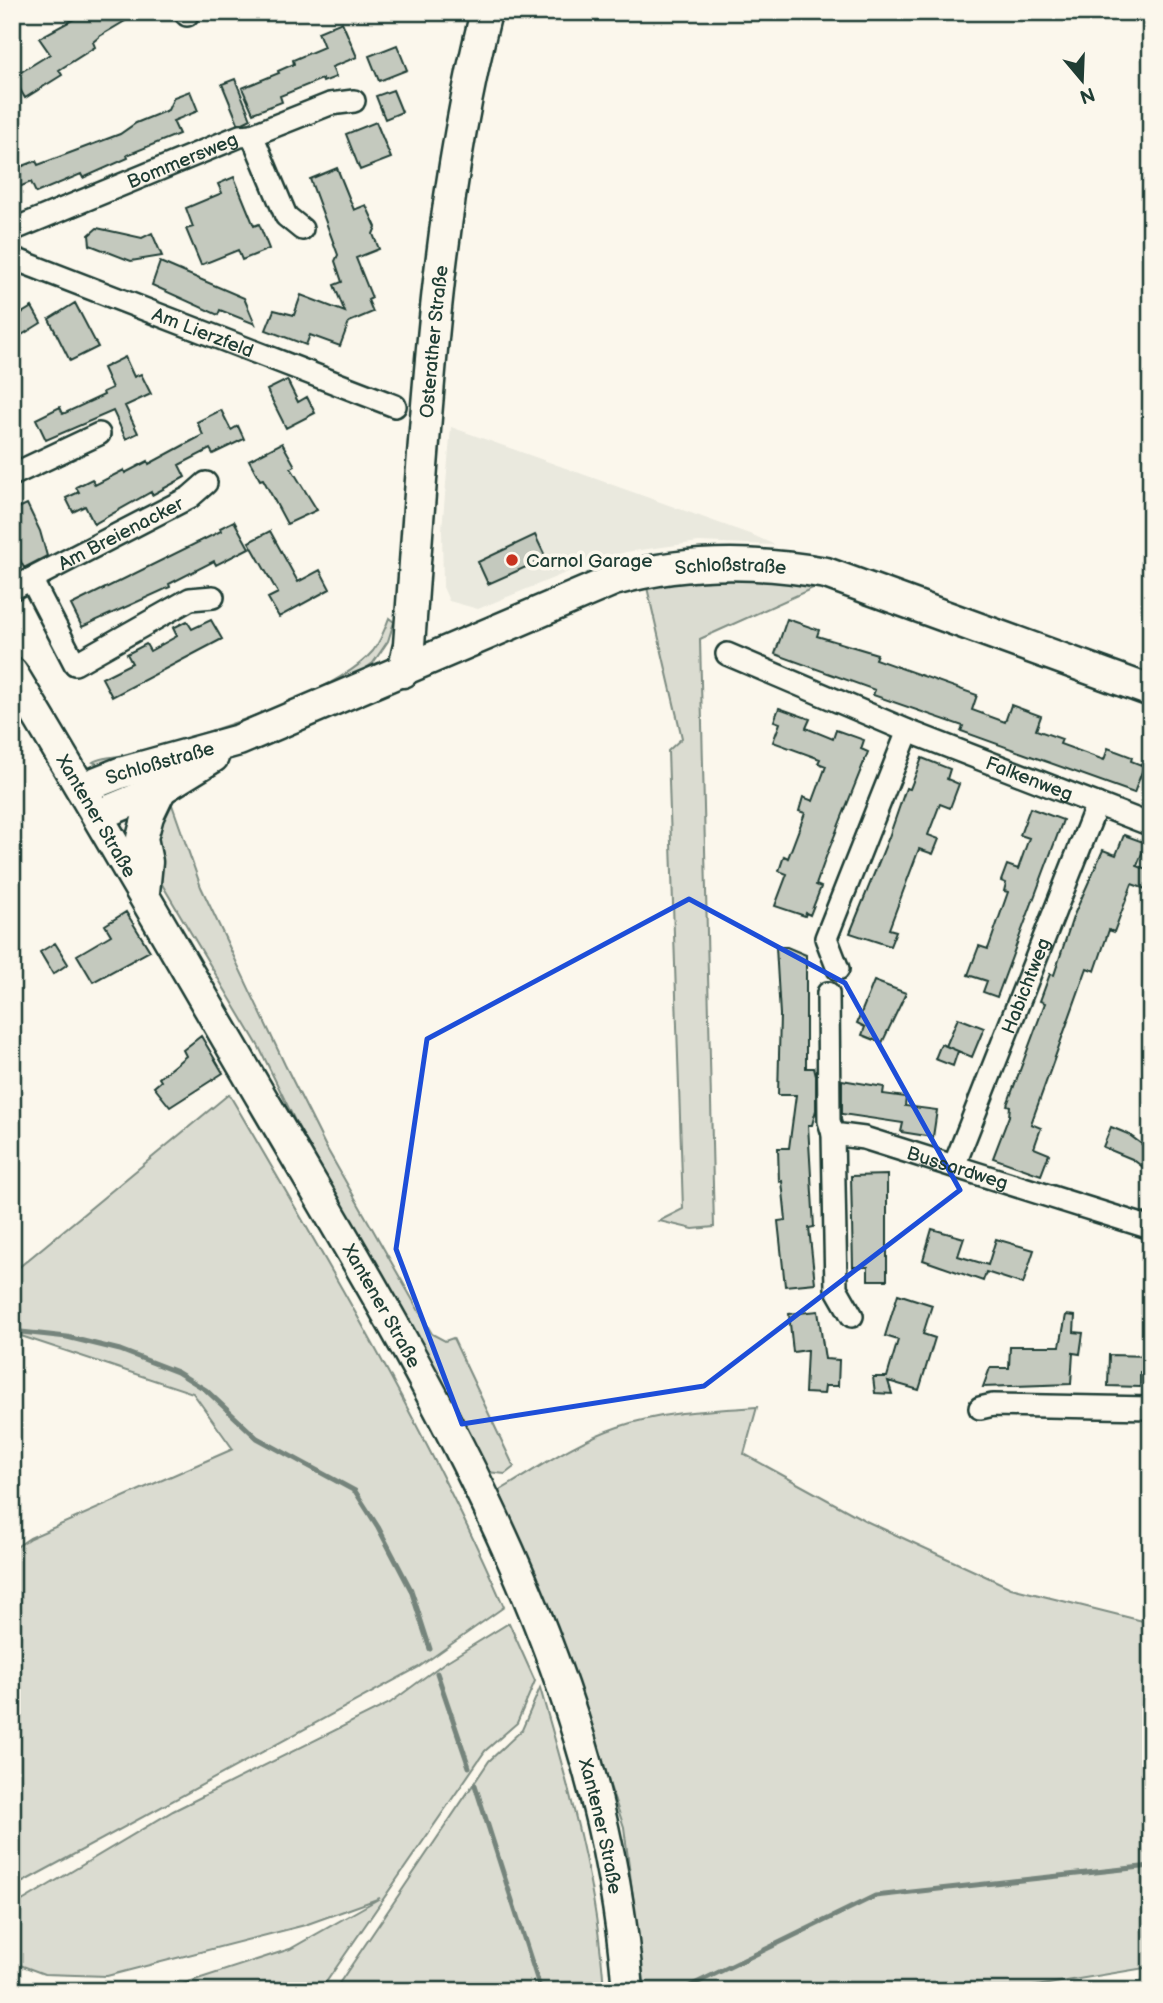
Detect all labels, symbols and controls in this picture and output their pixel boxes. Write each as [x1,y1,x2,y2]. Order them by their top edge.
north arrow [1048,46,1118,116]
text: N [1077,81,1098,108]
street label: Bommersweg [124,128,241,194]
street label: Osterather Straße [416,264,454,419]
street label: Am Lierzfeld [149,303,257,363]
street label: Am Breienacker [55,492,189,576]
place label: Carnol Garage [526,550,653,573]
marker: Carnol Garage [504,552,520,568]
street label: Schloßstraße [673,554,787,580]
street label: Schloßstraße [102,737,217,791]
street label: Xantener Straße [50,750,141,882]
street label: Falkenweg [982,752,1076,807]
street label: Habichtweg [997,935,1056,1037]
street label: Bussardweg [904,1142,1011,1195]
street label: Xantener Straße [336,1239,425,1372]
street label: Xantener Straße [573,1755,626,1896]

